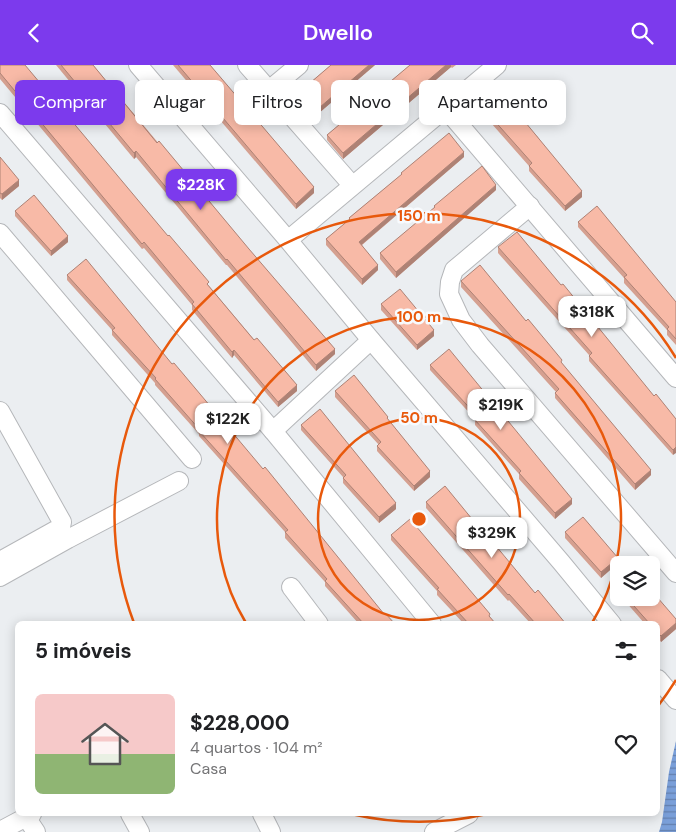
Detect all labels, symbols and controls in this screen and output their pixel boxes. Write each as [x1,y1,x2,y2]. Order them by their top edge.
text: Dwello [303,18,373,47]
icon: back [20,19,48,47]
icon: search [628,19,656,47]
chip: Comprar [15,80,125,125]
chip: Alugar [135,80,224,125]
chip: Filtros [234,80,321,125]
chip: Novo [331,80,409,125]
chip: Apartamento [419,80,566,125]
pin: $228K [166,169,236,211]
text: $228K [177,174,225,195]
text: 150 m [398,206,441,226]
pin: $318K [557,295,627,338]
text: $318K [569,301,615,322]
text: 100 m [397,307,441,327]
pin: $219K [466,389,536,431]
text: $219K [478,394,524,415]
pin: $122K [193,403,263,445]
text: $122K [206,408,250,429]
text: 50 m [400,408,438,428]
centre of rings [410,510,428,528]
pin: $329K [457,517,527,559]
text: $329K [467,522,517,543]
map controls [610,556,660,606]
button: layers [610,556,660,606]
text: 5 imóveis [35,637,132,665]
icon: filters [612,637,640,665]
text: $228,000 [190,709,290,737]
icon: home [75,714,135,774]
icon: heart [612,730,640,758]
text: 4 quartos · 104 m² [190,737,322,758]
text: Casa [190,758,227,779]

